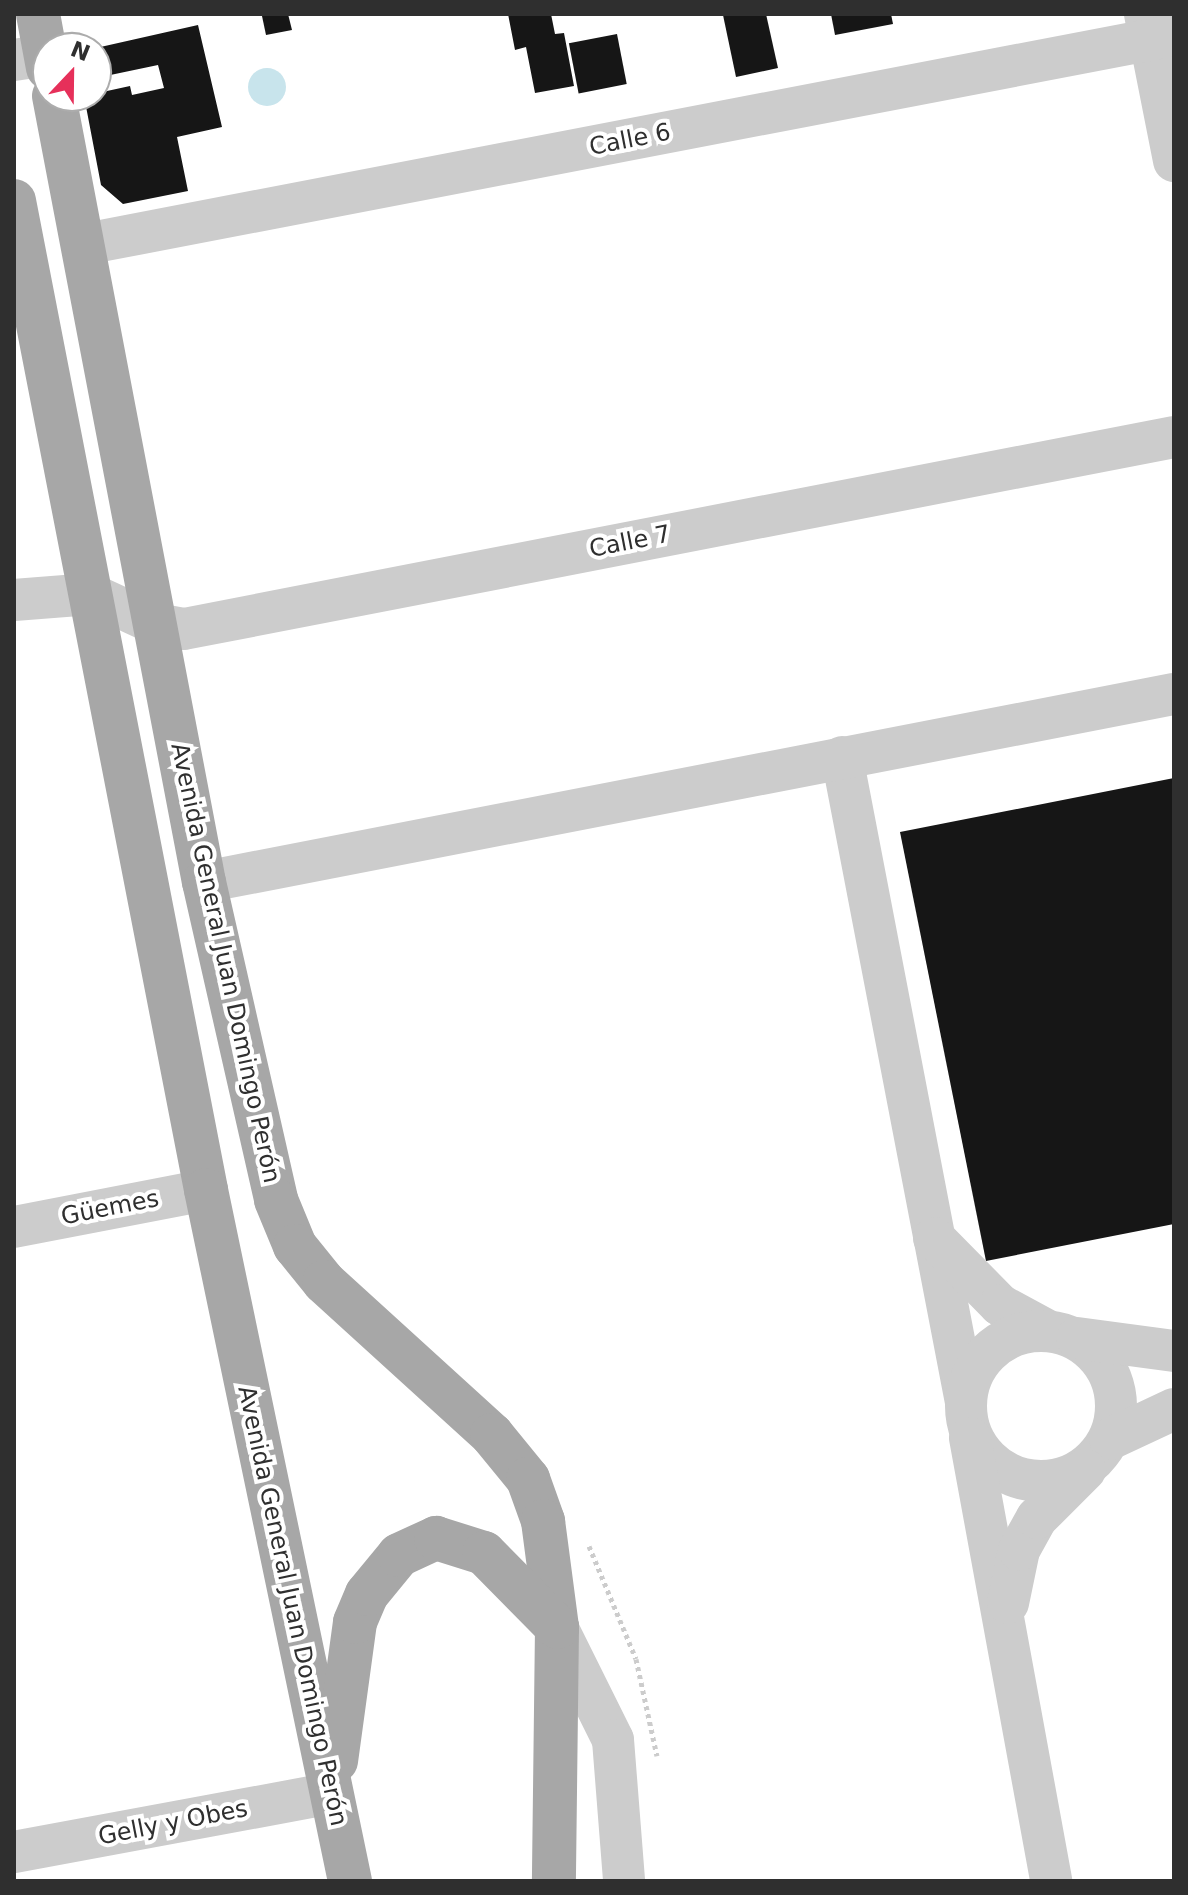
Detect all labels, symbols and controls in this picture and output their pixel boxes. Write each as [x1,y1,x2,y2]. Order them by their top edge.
north arrow [32,32,112,112]
text: N [67,36,94,66]
street label: Calle 6 [587,118,673,162]
street label: Calle 7 [587,520,673,564]
street label: Avenida General Juan Domingo Perón [164,740,286,1186]
street label: Güemes [59,1184,161,1232]
street label: Avenida General Juan Domingo Perón [231,1383,353,1829]
street label: Gelly y Obes [96,1794,250,1852]

